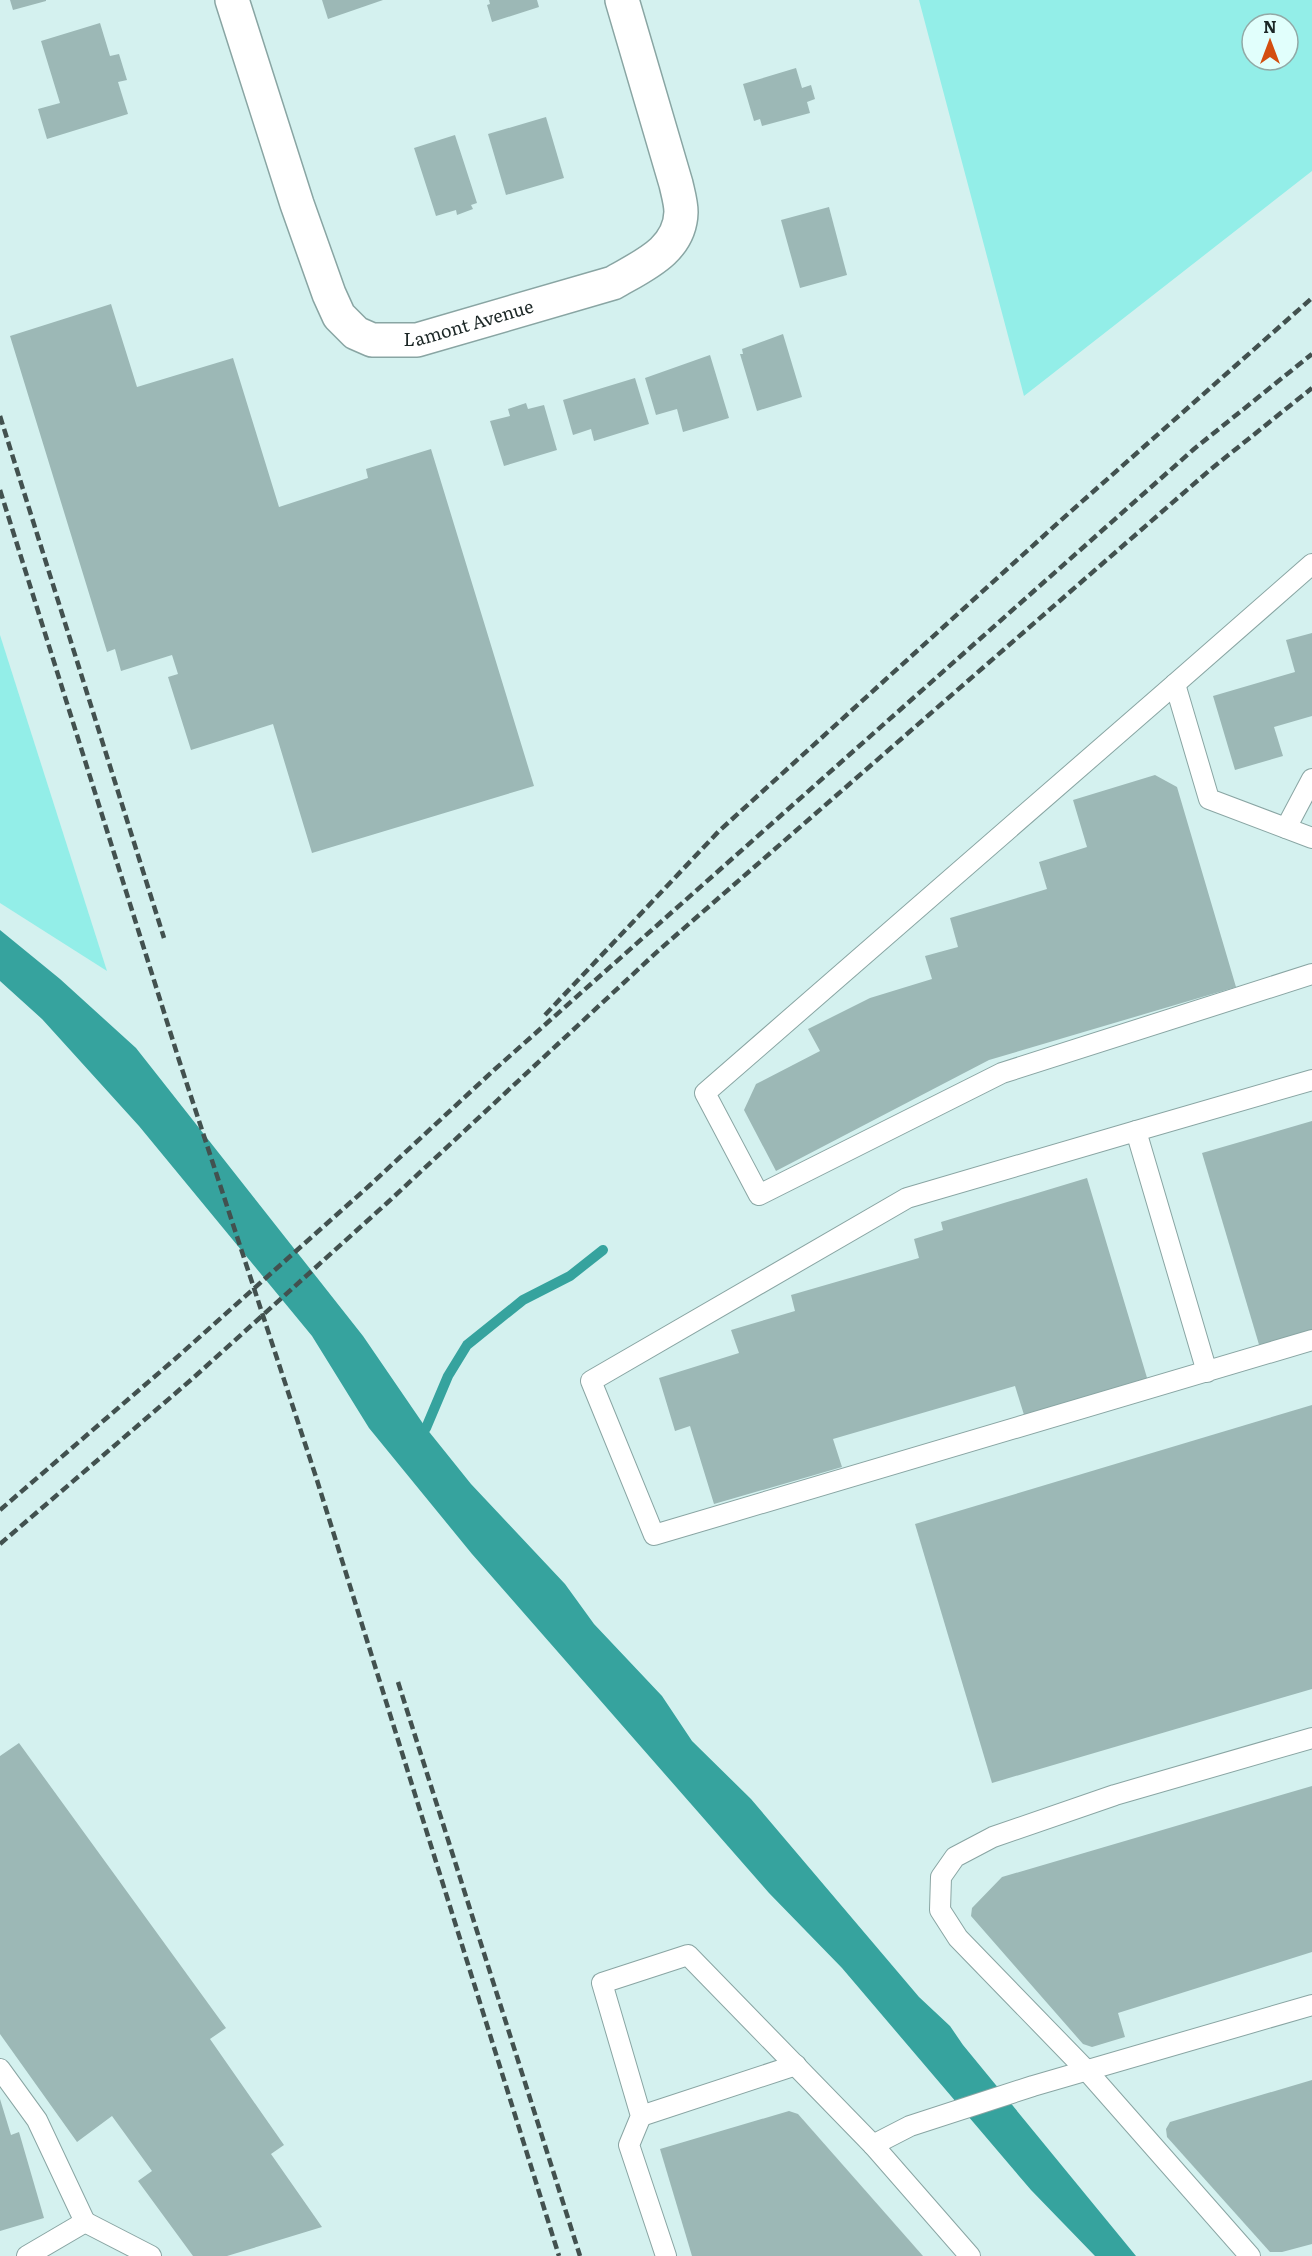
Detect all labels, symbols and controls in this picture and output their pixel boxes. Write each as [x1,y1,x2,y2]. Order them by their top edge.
north arrow [1240,12,1300,72]
text: N [1263,14,1277,38]
street label: Lamont Avenue [404,292,536,352]

